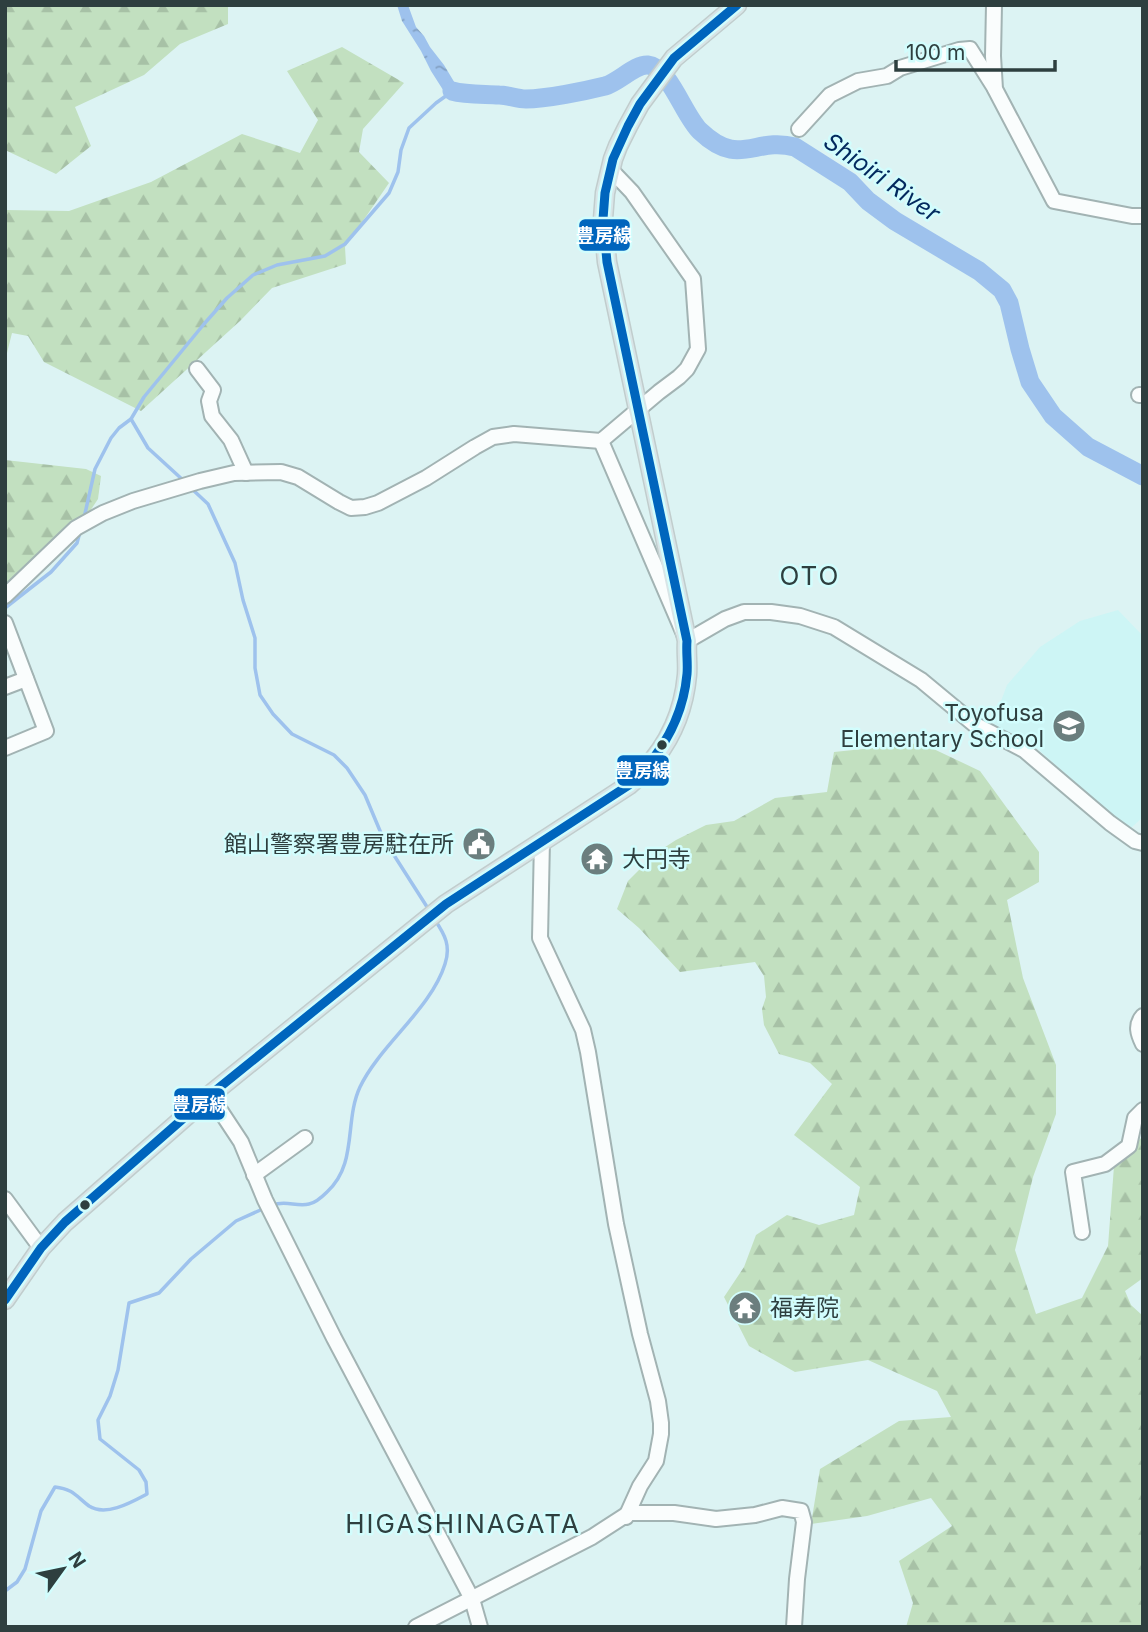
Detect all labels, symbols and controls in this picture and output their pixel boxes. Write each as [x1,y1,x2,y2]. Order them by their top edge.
scale bar [896,28,1055,72]
text: 100 m [906,40,965,65]
water label: Shioiri River [818,126,946,228]
line badge: 豊房線 [578,218,631,252]
text: 豊房線 [575,224,633,247]
district label: OTO [780,560,841,591]
place label: Toyofusa Elementary School [840,699,1044,753]
school or university icon: Toyofusa Elementary School [1050,707,1088,745]
unlabelled marker [655,738,669,752]
line badge: 豊房線 [616,754,670,787]
text: 豊房線 [614,759,672,782]
public building icon: 館山警察署豊房駐在所 [460,825,498,863]
place label: 館山警察署豊房駐在所 [224,830,454,858]
temple icon: 大円寺 [578,840,616,878]
place label: 大円寺 [622,845,691,873]
line badge: 豊房線 [173,1087,226,1121]
text: 豊房線 [171,1093,229,1116]
unlabelled marker [78,1198,92,1212]
temple icon: 福寿院 [726,1289,764,1327]
place label: 福寿院 [770,1294,839,1322]
district label: HIGASHINAGATA [345,1508,581,1539]
north arrow [28,1534,98,1604]
text: N [63,1548,90,1572]

